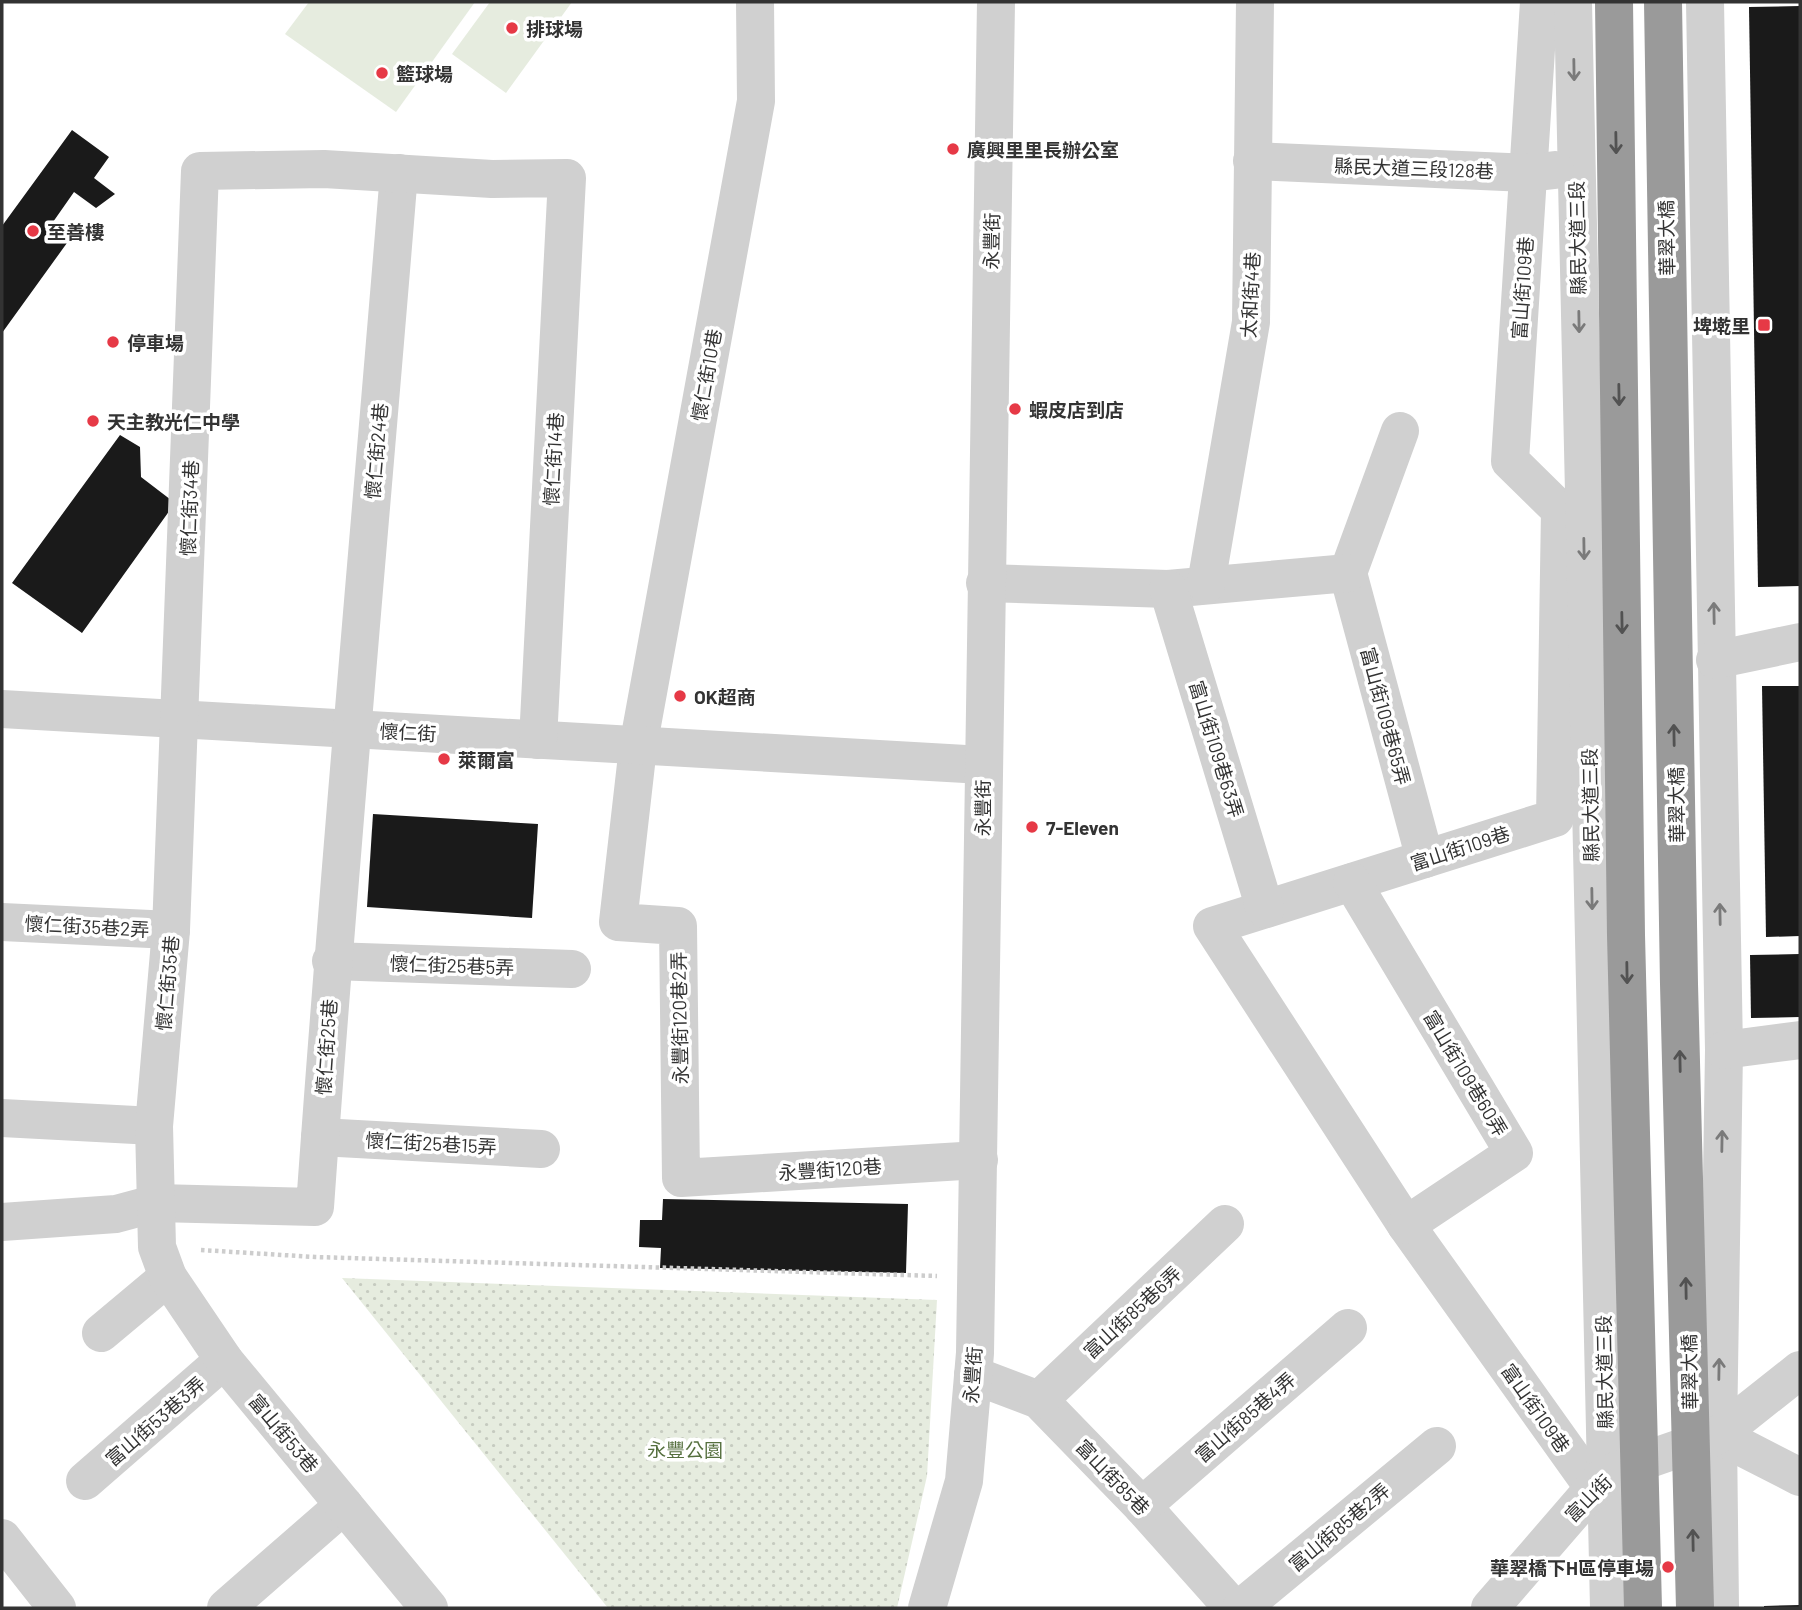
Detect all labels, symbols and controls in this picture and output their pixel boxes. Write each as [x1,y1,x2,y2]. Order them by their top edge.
place label: 排球場 [526,17,583,40]
marker: 排球場 [504,20,520,36]
one-way arrow [1567,58,1581,81]
place label: 籃球場 [396,62,453,85]
marker: 籃球場 [374,65,390,81]
one-way arrow [1609,132,1623,155]
place label: 廣興里里長辦公室 [967,138,1119,161]
marker: 廣興里里長辦公室 [945,141,961,157]
street label: 縣民大道三段128巷 [1334,154,1494,182]
street label: 縣民大道三段 [1565,181,1589,295]
street label: 華翠大橋 [1654,200,1678,276]
street label: 永豐街 [979,212,1003,270]
place label: 至善樓 [47,220,104,243]
marker: 至善樓 [25,223,41,239]
street label: 富山街109巷 [1507,236,1537,340]
street label: 太和街4巷 [1236,251,1264,339]
one-way arrow [1572,310,1585,333]
place label: 埤墘里 [1693,314,1750,337]
marker: 埤墘里 [1756,317,1772,333]
street label: 懷仁街10巷 [687,327,725,423]
place label: 停車場 [127,331,184,354]
marker: 停車場 [105,334,121,350]
one-way arrow [1612,384,1626,407]
place label: 蝦皮店到店 [1029,398,1124,421]
marker: 蝦皮店到店 [1007,401,1023,417]
street label: 懷仁街24巷 [360,402,392,500]
place label: 天主教光仁中學 [107,410,240,433]
street label: 懷仁街14巷 [539,412,567,506]
marker: 天主教光仁中學 [85,413,101,429]
street label: 懷仁街34巷 [176,459,202,557]
one-way arrow [1577,538,1591,561]
one-way arrow [1707,601,1721,624]
one-way arrow [1615,611,1629,634]
street label: 富山街109巷65弄 [1357,645,1415,787]
street label: 富山街109巷63弄 [1185,678,1249,820]
place label: OK超商 [694,685,756,708]
marker: OK超商 [672,688,688,704]
street label: 懷仁街 [379,719,437,745]
one-way arrow [1668,724,1681,747]
place label: 萊爾富 [458,748,515,771]
street label: 縣民大道三段 [1578,748,1602,862]
marker: 萊爾富 [436,751,452,767]
street label: 華翠大橋 [1664,767,1688,843]
street label: 永豐街 [971,779,994,837]
place label: 7-Eleven [1046,816,1119,839]
marker: 7-Eleven [1024,819,1040,835]
street label: 富山街109巷 [1407,821,1513,875]
one-way arrow [1586,888,1599,911]
one-way arrow [1713,902,1727,925]
street label: 懷仁街35巷2弄 [24,911,150,941]
street label: 懷仁街35巷 [151,934,183,1032]
street label: 懷仁街25巷5弄 [389,951,515,979]
street label: 永豐街120巷2弄 [666,951,692,1085]
one-way arrow [1621,961,1634,984]
street label: 懷仁街25巷 [311,998,341,1096]
street label: 富山街109巷60弄 [1419,1006,1513,1140]
one-way arrow [1674,1049,1687,1072]
street label: 懷仁街25巷15弄 [365,1128,497,1158]
one-way arrow [1715,1130,1729,1153]
street label: 永豐街120巷 [778,1154,882,1184]
street label: 富山街85巷6弄 [1079,1261,1185,1363]
one-way arrow [1680,1277,1693,1300]
street label: 縣民大道三段 [1592,1315,1616,1429]
street label: 華翠大橋 [1677,1334,1701,1410]
street label: 永豐街 [959,1346,985,1404]
one-way arrow [1712,1357,1726,1380]
street label: 富山街109巷 [1497,1359,1575,1457]
street label: 富山街85巷4弄 [1190,1367,1300,1467]
street label: 富山街53巷3弄 [101,1372,209,1470]
street label: 富山街53巷 [244,1389,324,1477]
street label: 富山街85巷 [1071,1435,1155,1519]
park label: 永豐公園 [647,1438,723,1461]
street label: 富山街 [1560,1470,1616,1526]
street label: 富山街85巷2弄 [1284,1478,1394,1576]
one-way arrow [1686,1529,1700,1552]
place label: 華翠橋下H區停車場 [1490,1556,1654,1579]
marker: 華翠橋下H區停車場 [1660,1559,1676,1575]

